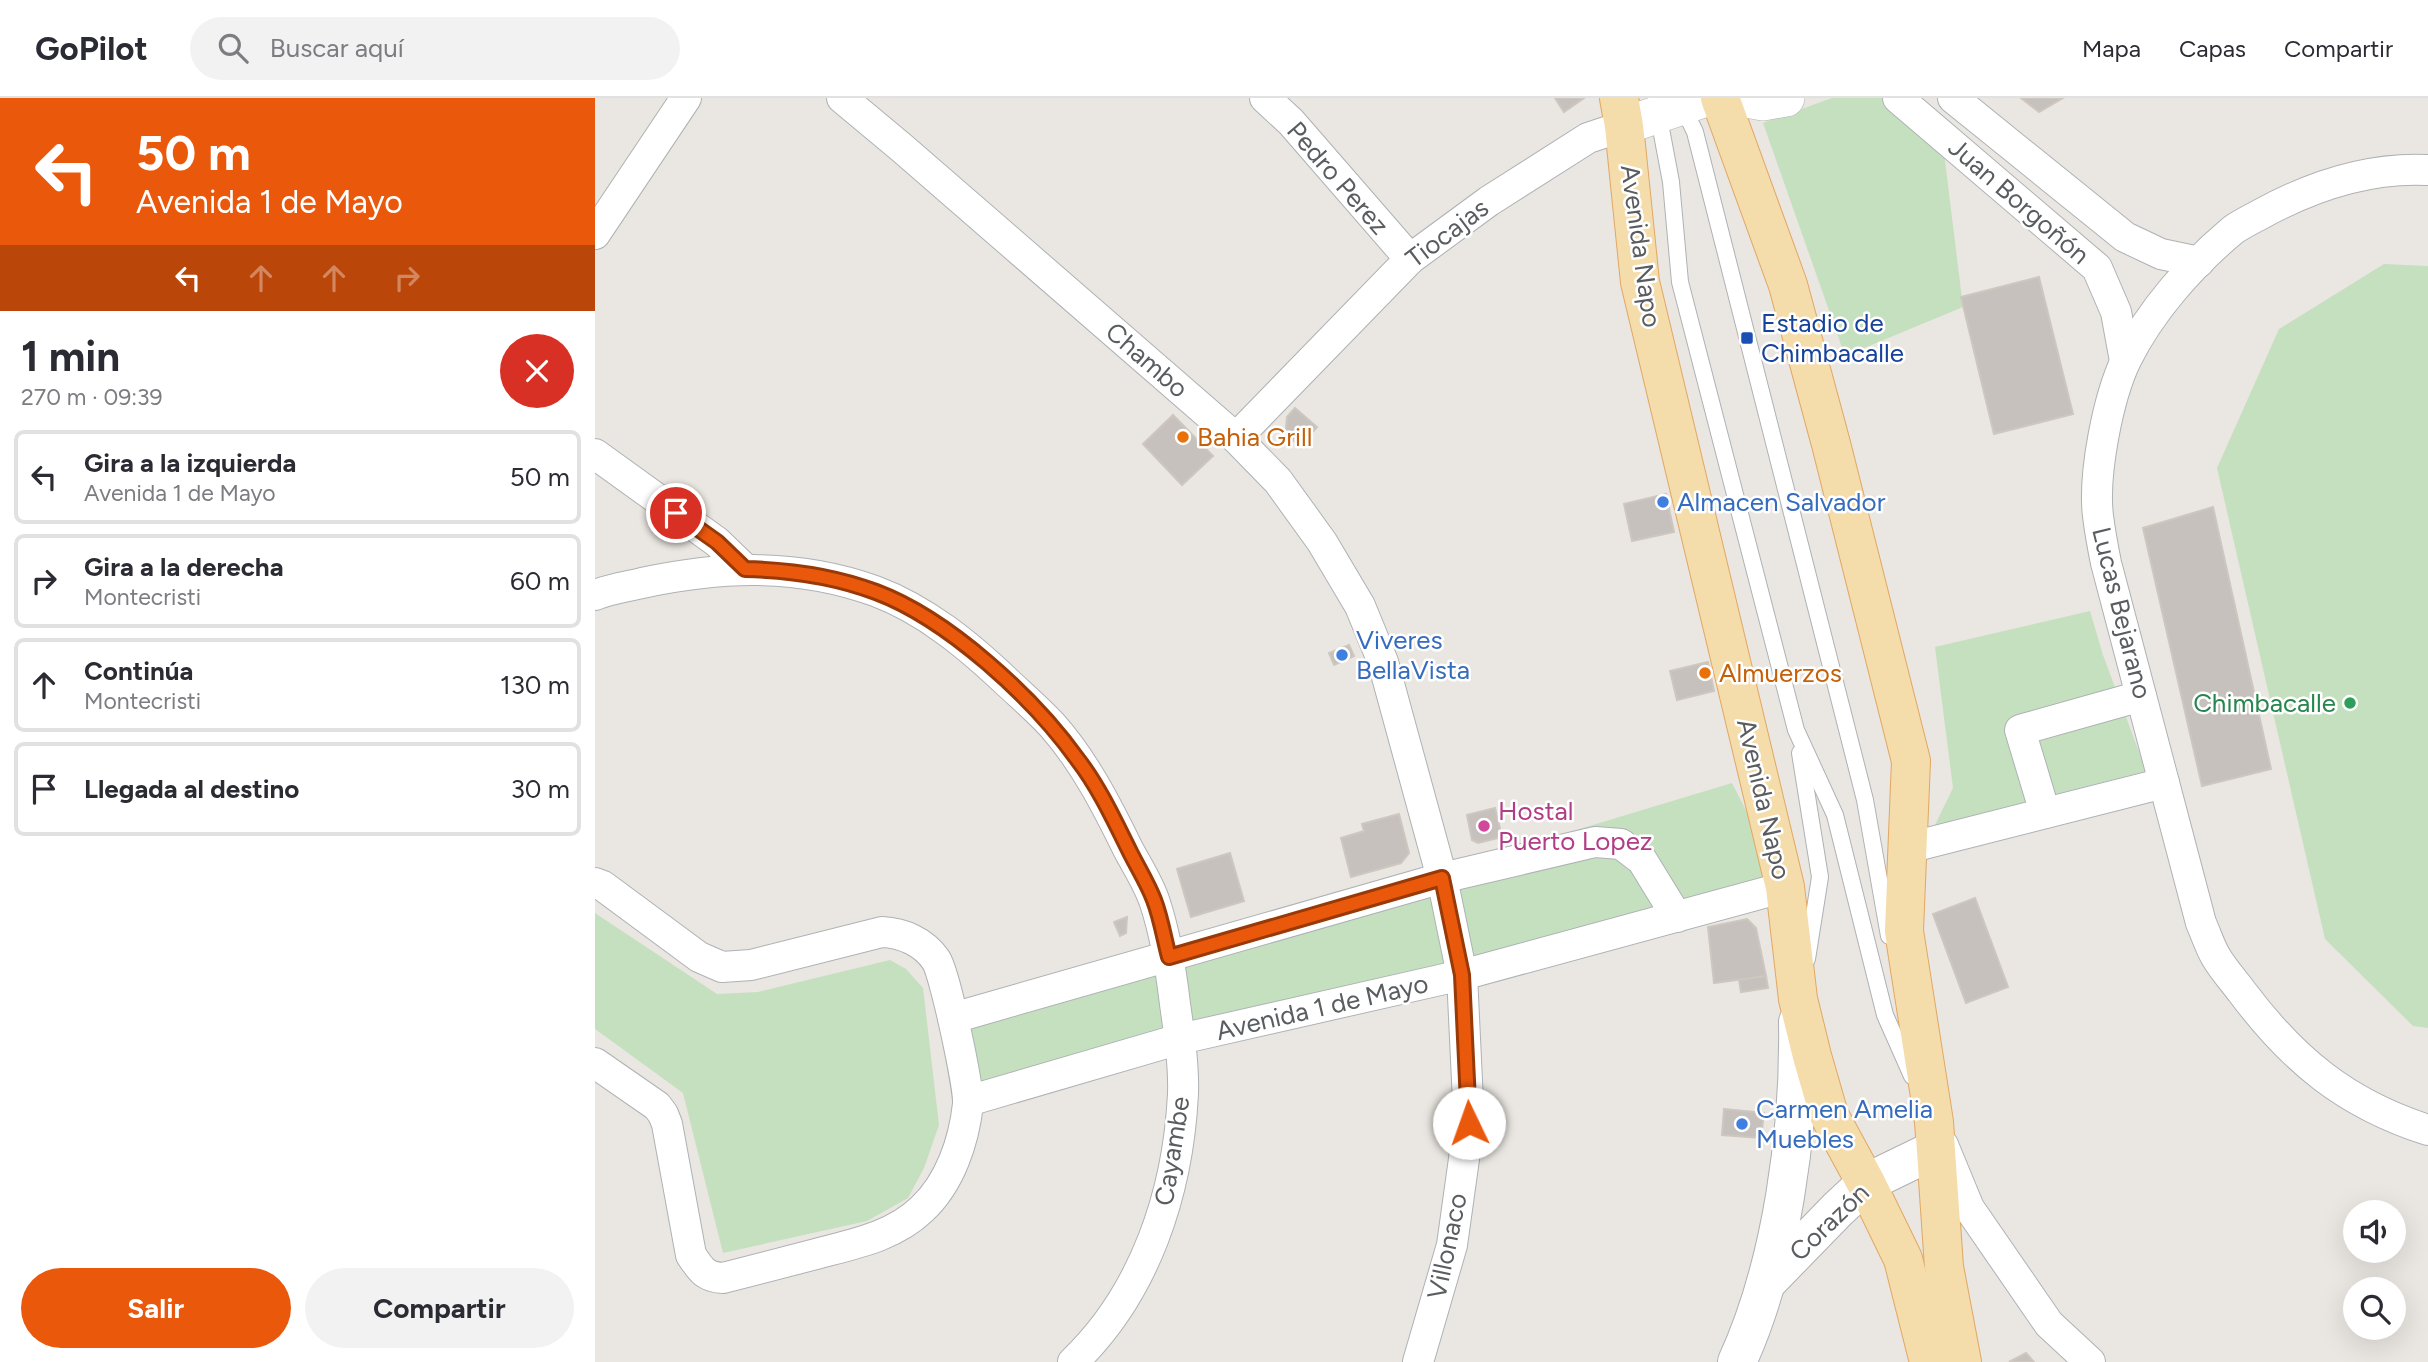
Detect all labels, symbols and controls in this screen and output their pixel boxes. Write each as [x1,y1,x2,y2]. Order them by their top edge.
search box [190,17,680,80]
text: GoPilot [35,29,148,68]
icon: search [214,29,252,67]
text: Buscar aquí [270,32,404,64]
text: Mapa [2082,34,2141,63]
text: Capas [2179,34,2246,63]
text: Compartir [2284,34,2393,63]
street label: Pedro Perez [1280,115,1396,241]
text: 50 m [136,123,251,182]
icon: left [21,126,112,217]
street label: Juan Borgoñón [1942,131,2096,271]
street label: Avenida Napo [1614,163,1668,329]
text: Avenida 1 de Mayo [136,183,403,221]
street label: Tiocajas [1399,192,1495,274]
icon: left [169,259,207,297]
icon: ahead [242,259,280,297]
icon: ahead [315,259,353,297]
icon: right [388,259,426,297]
place label: Estadio de Chimbacalle [1761,307,1904,369]
street label: Chambo [1099,315,1195,405]
marker: Estadio de Chimbacalle [1739,330,1755,346]
text: 1 min [21,331,120,382]
button: close [500,334,574,408]
text: 270 m · 09:39 [21,383,163,411]
place label: Bahia Grill [1197,421,1312,453]
marker: Bahia Grill [1175,429,1191,445]
text: Gira a la izquierda [84,447,296,479]
icon: left [25,458,63,496]
text: 50 m [510,461,570,493]
text: Avenida 1 de Mayo [84,479,276,507]
pin [646,483,706,543]
place label: Almacen Salvador [1677,486,1886,518]
icon: arrive [657,494,695,532]
marker: Almacen Salvador [1655,494,1671,510]
street label: Lucas Bejarano [2085,524,2159,702]
text: Gira a la derecha [84,551,284,583]
icon: right [25,562,63,600]
text: 60 m [510,565,570,597]
text: Montecristi [84,583,201,611]
place label: Viveres BellaVista [1356,624,1470,686]
marker: Viveres BellaVista [1334,647,1350,663]
text: Continúa [84,655,193,687]
place label: Almuerzos [1719,657,1842,689]
marker: Almuerzos [1697,665,1713,681]
icon: ahead [25,666,63,704]
text: 130 m [500,669,570,701]
text: Montecristi [84,687,201,715]
place label: Chimbacalle [2193,687,2336,719]
marker: Chimbacalle [2342,695,2358,711]
street label: Avenida Napo [1730,716,1798,882]
icon: arrive [25,770,63,808]
text: Llegada al destino [84,773,299,805]
text: 30 m [511,773,570,805]
place label: Hostal Puerto Lopez [1498,795,1653,857]
marker: Hostal Puerto Lopez [1476,818,1492,834]
street label: Avenida 1 de Mayo [1213,967,1431,1047]
position arrow [1432,1086,1506,1160]
place label: Carmen Amelia Muebles [1756,1093,1933,1155]
street label: Cayambe [1148,1094,1196,1208]
marker: Carmen Amelia Muebles [1734,1116,1750,1132]
street label: Corazón [1783,1176,1875,1268]
street label: Villonaco [1420,1190,1474,1302]
map controls [2343,1200,2406,1340]
button: sound [2343,1200,2406,1263]
button: Salir [21,1268,291,1348]
button: Compartir [305,1268,574,1348]
button: search [2343,1277,2406,1340]

